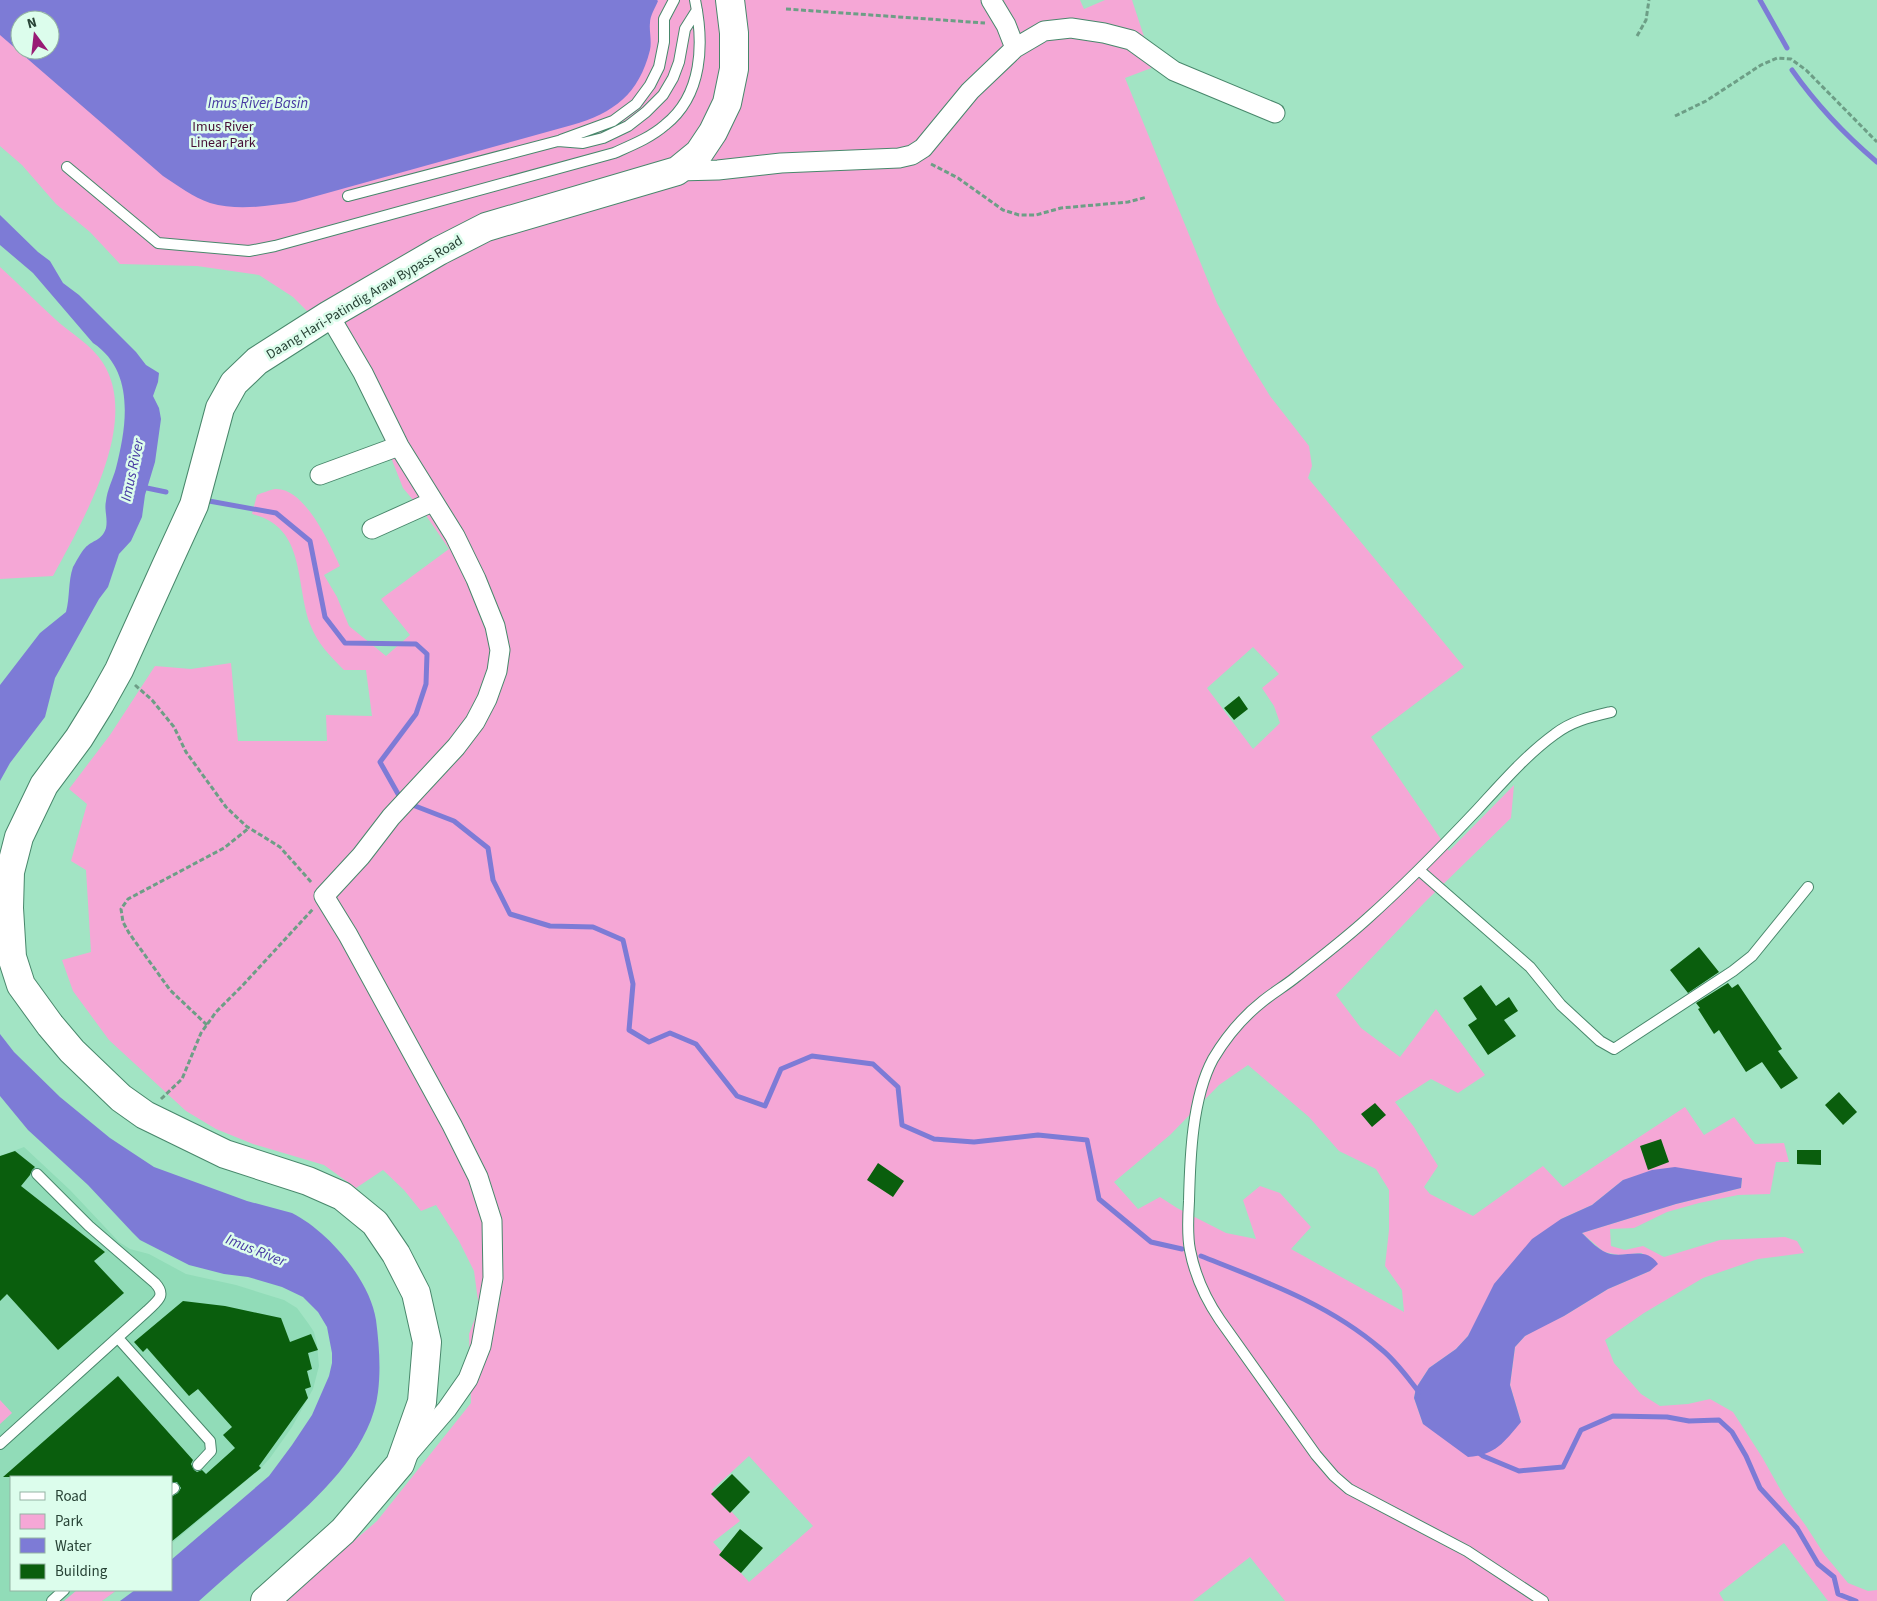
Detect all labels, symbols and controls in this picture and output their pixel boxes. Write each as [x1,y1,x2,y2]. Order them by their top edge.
north arrow [10,10,60,60]
text: N [25,13,39,34]
water label: Imus River Basin [208,93,308,114]
park label: Imus River Linear Park [190,117,256,153]
street label: Daang Hari-Patindig Araw Bypass Road [262,231,467,365]
water label: Imus River [116,436,150,503]
water label: Imus River [222,1229,290,1272]
legend [10,1476,172,1591]
text: Road [55,1486,87,1507]
text: Park [55,1511,84,1532]
text: Water [55,1536,92,1557]
text: Building [55,1561,108,1582]

